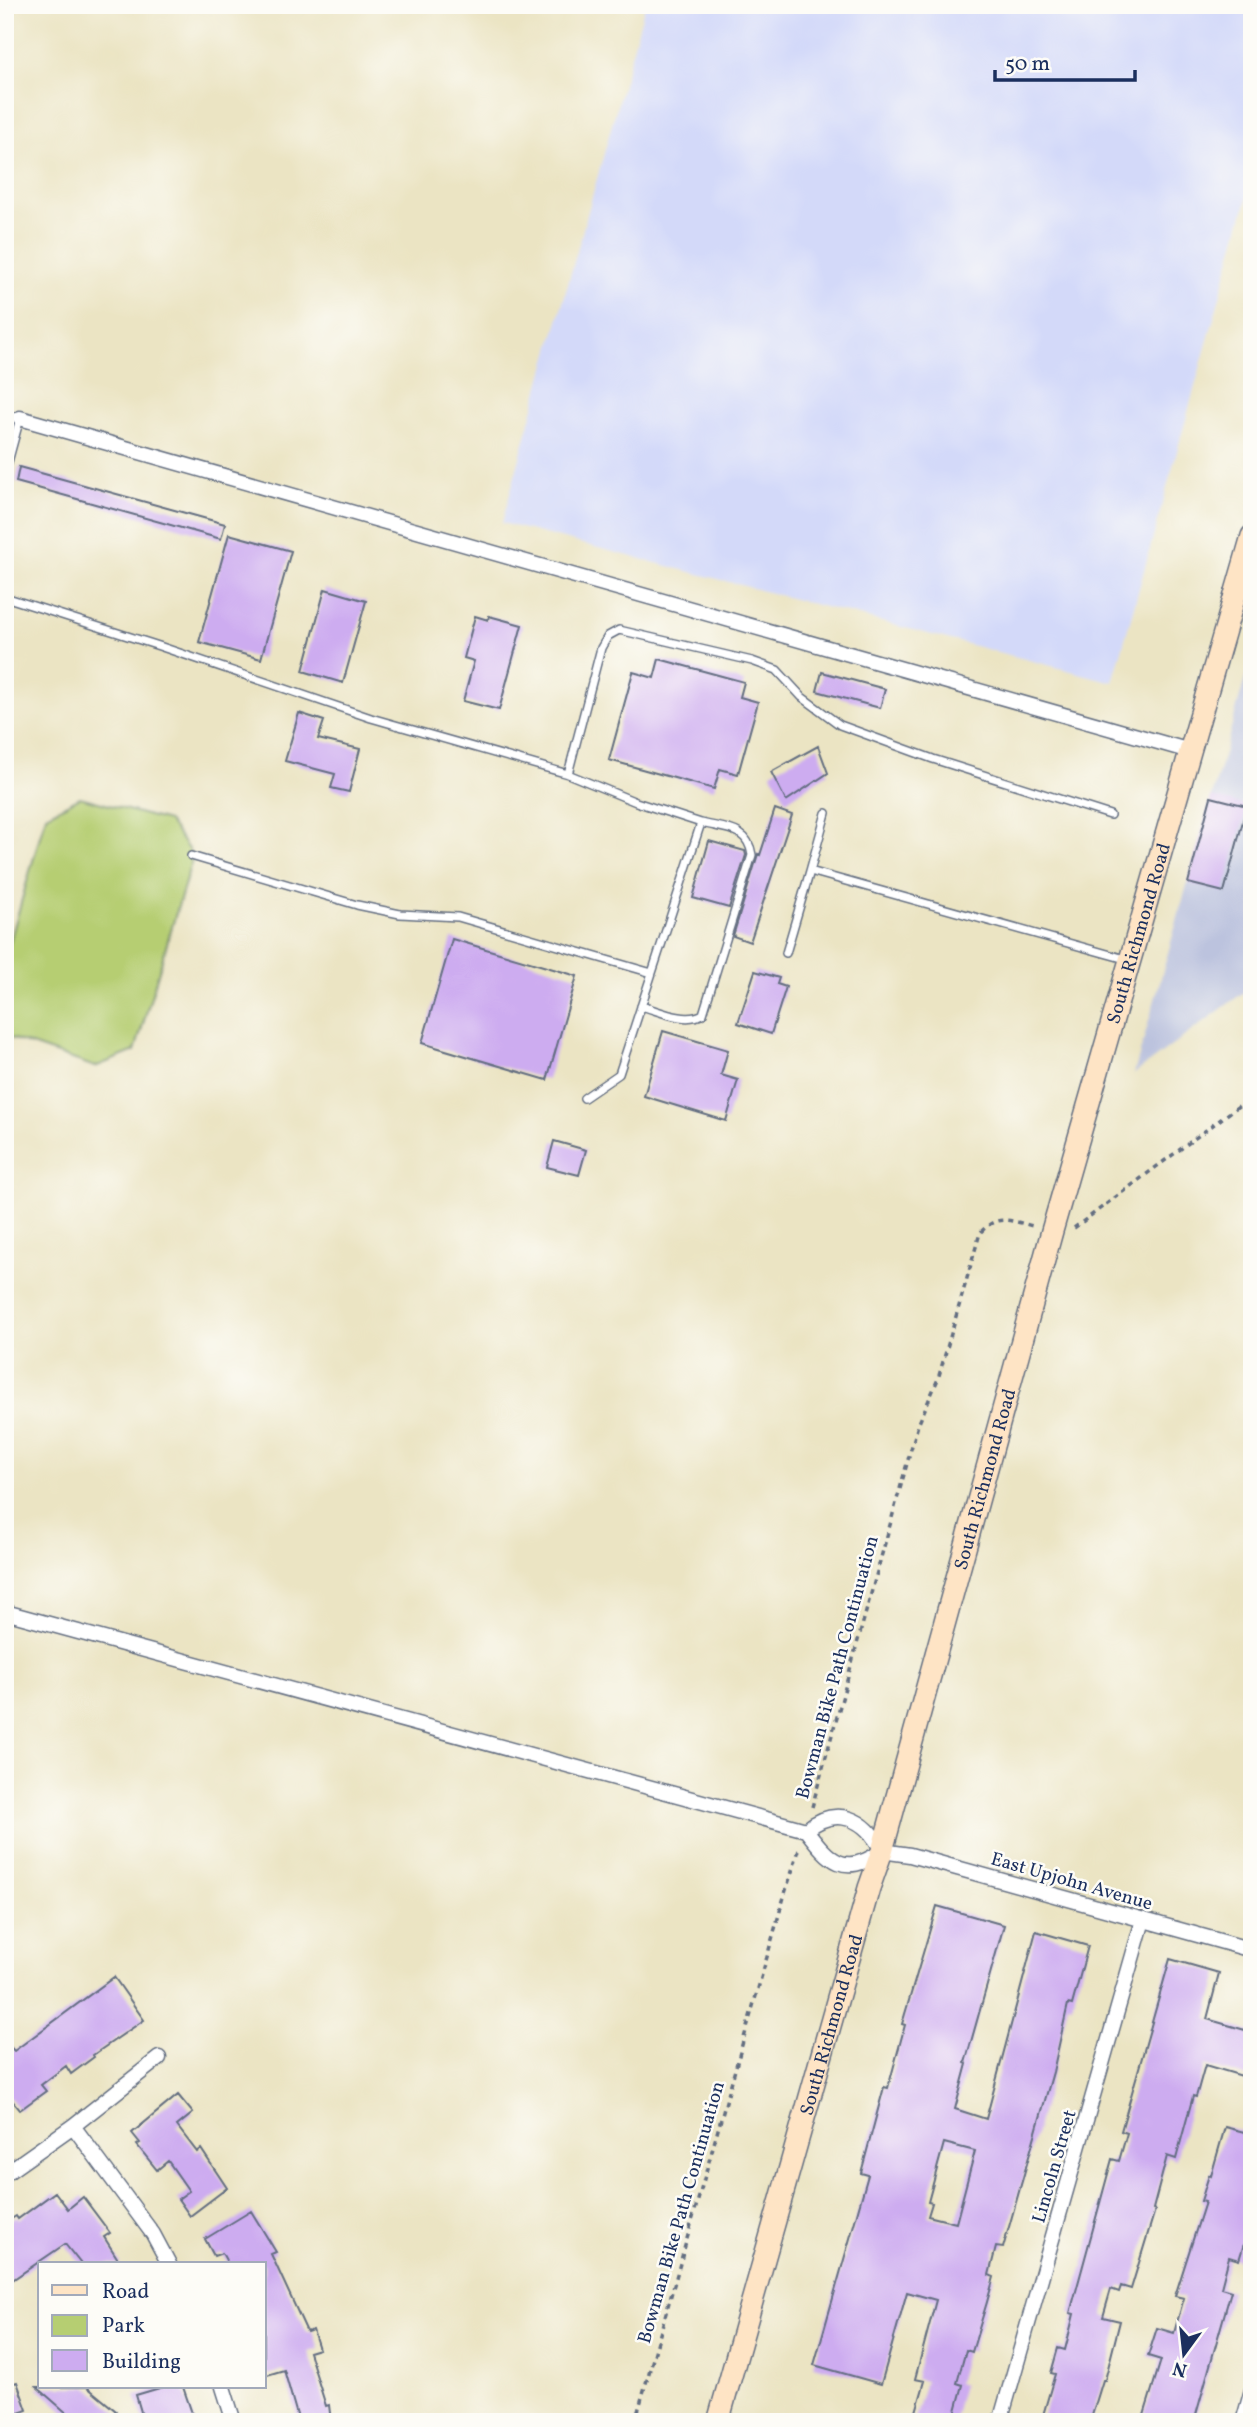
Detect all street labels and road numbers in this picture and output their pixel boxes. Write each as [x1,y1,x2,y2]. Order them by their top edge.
street label: South Richmond Road [1101,840,1178,1027]
street label: South Richmond Road [949,1386,1023,1573]
street label: Bowman Bike Path Continuation [790,1533,886,1802]
street label: East Upjohn Avenue [988,1846,1155,1917]
street label: South Richmond Road [794,1932,870,2119]
street label: Bowman Bike Path Continuation [632,2078,732,2347]
street label: Lincoln Street [1026,2107,1084,2226]

